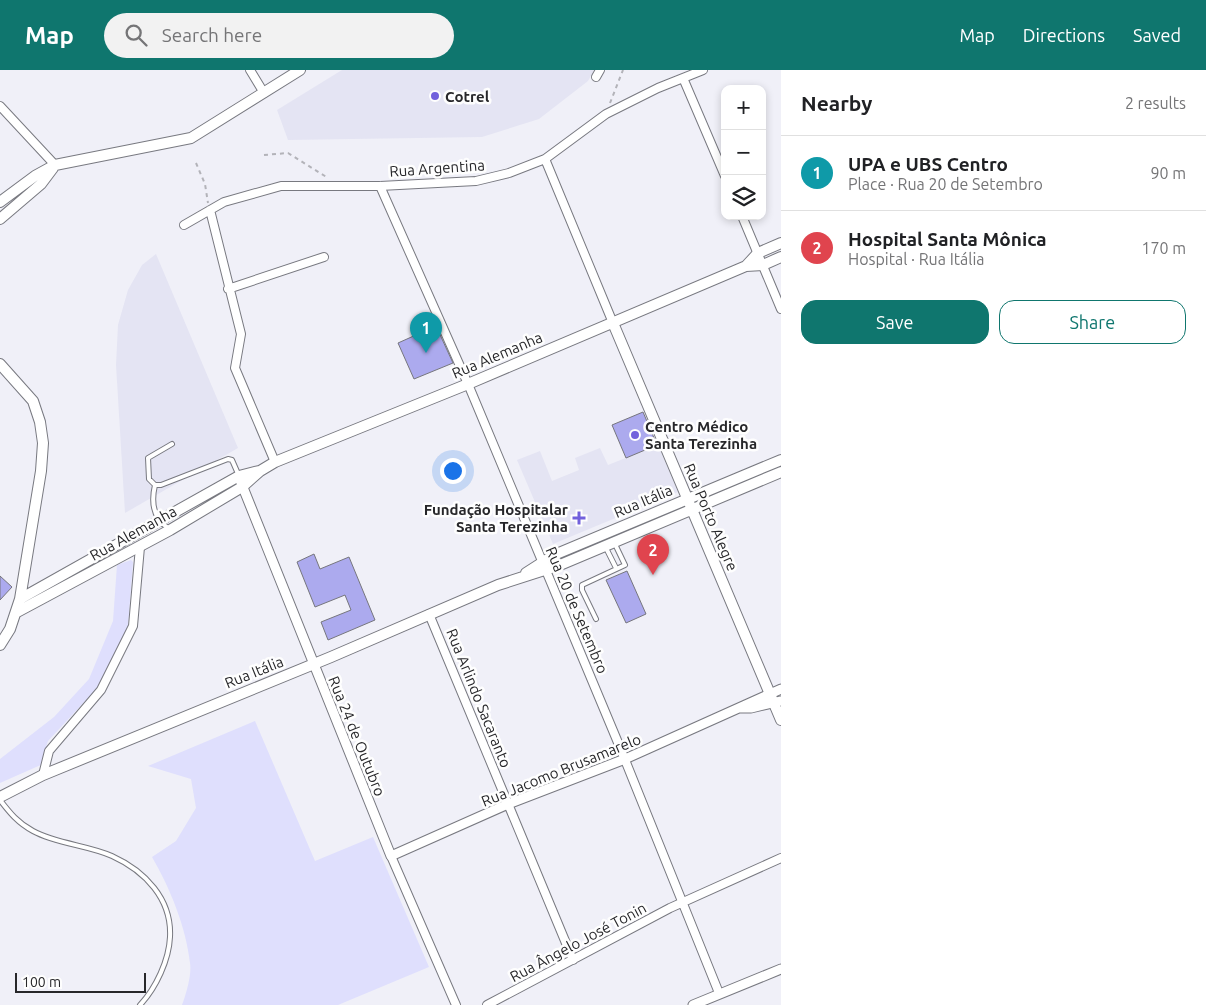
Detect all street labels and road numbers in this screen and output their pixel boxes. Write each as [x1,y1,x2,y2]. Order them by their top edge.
street label: Rua Argentina [389,156,485,180]
street label: Rua Alemanha [449,328,545,382]
street label: Rua Porto Alegre [681,461,741,573]
street label: Rua Itália [611,481,675,521]
street label: Rua Alemanha [87,502,179,564]
street label: Rua 20 de Setembro [543,544,611,676]
street label: Rua Arlindo Sacaranto [443,626,515,770]
street label: Rua Itália [222,653,286,691]
street label: Rua 24 de Outubro [325,674,389,798]
street label: Rua Jacomo Brusamarelo [479,730,643,810]
street label: Rua Ângelo José Tonin [507,899,649,985]

